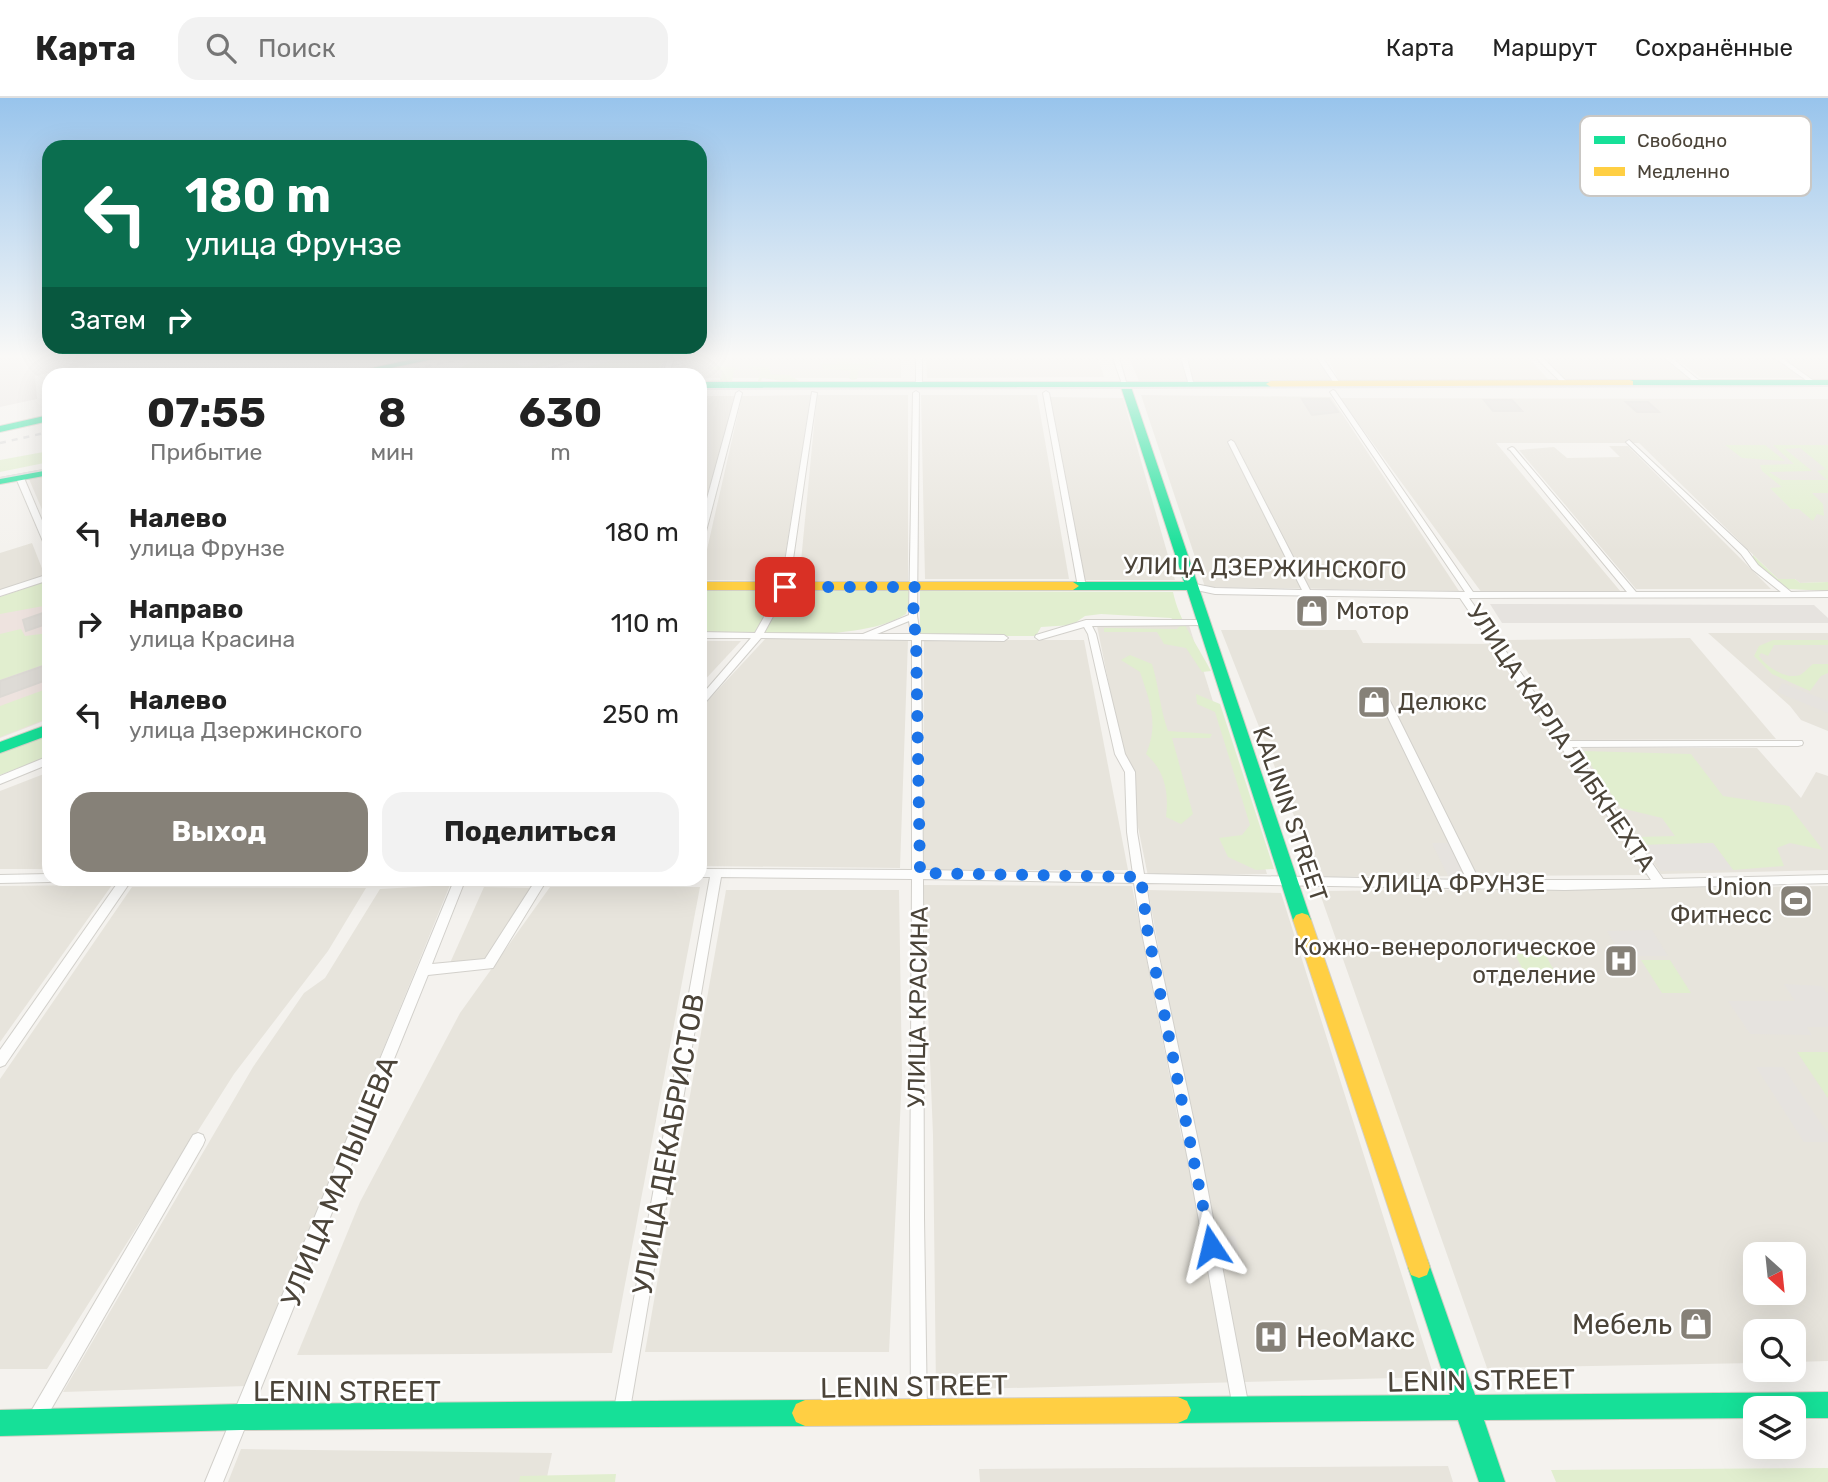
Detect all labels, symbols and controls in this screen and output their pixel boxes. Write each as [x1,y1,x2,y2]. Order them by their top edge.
search box [178,17,668,80]
text: Карта [35,29,136,68]
icon: search [202,29,240,67]
text: Поиск [258,33,336,64]
text: Карта [1386,34,1454,62]
text: Маршрут [1492,34,1597,62]
text: Сохранённые [1635,34,1793,62]
legend [1580,116,1811,196]
text: Свободно [1637,129,1727,152]
text: Медленно [1637,160,1730,183]
text: 180 m [185,166,331,224]
icon: left [70,168,161,259]
text: улица Фрунзе [185,225,402,263]
icon: right [160,301,198,339]
text: Затем [70,305,146,336]
text: 07:55 [147,388,266,438]
text: 8 [378,388,406,438]
text: 630 [519,388,602,438]
text: Прибытие [150,438,262,466]
text: мин [370,438,414,466]
text: m [550,438,571,466]
text: Налево [129,503,227,534]
icon: left [70,514,108,552]
text: 180 m [605,517,679,548]
text: улица Фрунзе [129,534,285,562]
street label: УЛИЦА ДЗЕРЖИНСКОГО [1123,552,1407,584]
pin [755,557,815,617]
icon: arrive [766,568,804,606]
shop icon: Мотор [1293,592,1331,630]
text: Направо [129,594,243,625]
place label: Мотор [1336,597,1409,625]
street label: УЛИЦА КАРЛА ЛИБКНЕХТА [1461,599,1661,877]
icon: right [70,605,108,643]
text: 110 m [611,608,679,639]
text: улица Красина [129,625,295,653]
shop icon: Делюкс [1355,683,1393,721]
text: Налево [129,685,227,716]
place label: Делюкс [1398,688,1487,716]
icon: left [70,696,108,734]
text: 250 m [602,699,679,730]
text: улица Дзержинского [129,716,362,744]
street label: KALININ STREET [1247,723,1333,906]
button: Выход [70,792,368,872]
button: Поделиться [382,792,679,872]
street label: УЛИЦА ФРУНЗЕ [1361,870,1545,898]
place label: Union Фитнесс [1670,873,1772,929]
sports icon: Union Фитнесс [1777,882,1815,920]
street label: УЛИЦА КРАСИНА [902,906,934,1108]
place label: Кожно-венерологическое отделение [1294,933,1596,989]
hospital icon: Кожно-венерологическое отделение [1602,942,1640,980]
street label: УЛИЦА ДЕКАБРИСТОВ [626,991,711,1297]
street label: УЛИЦА МАЛЫШЕВА [274,1051,405,1311]
position arrow [1174,1209,1248,1283]
north arrow [1743,1242,1806,1306]
map controls [1743,1242,1806,1459]
shop icon: Мебель [1677,1305,1715,1343]
place label: Мебель [1572,1308,1672,1341]
hospital icon: НеоМакс [1252,1318,1290,1356]
button: search [1743,1319,1806,1382]
place label: НеоМакс [1296,1321,1415,1354]
street label: LENIN STREET [1387,1362,1575,1399]
street label: LENIN STREET [820,1368,1008,1405]
street label: LENIN STREET [253,1375,441,1408]
button: layers [1743,1396,1806,1459]

